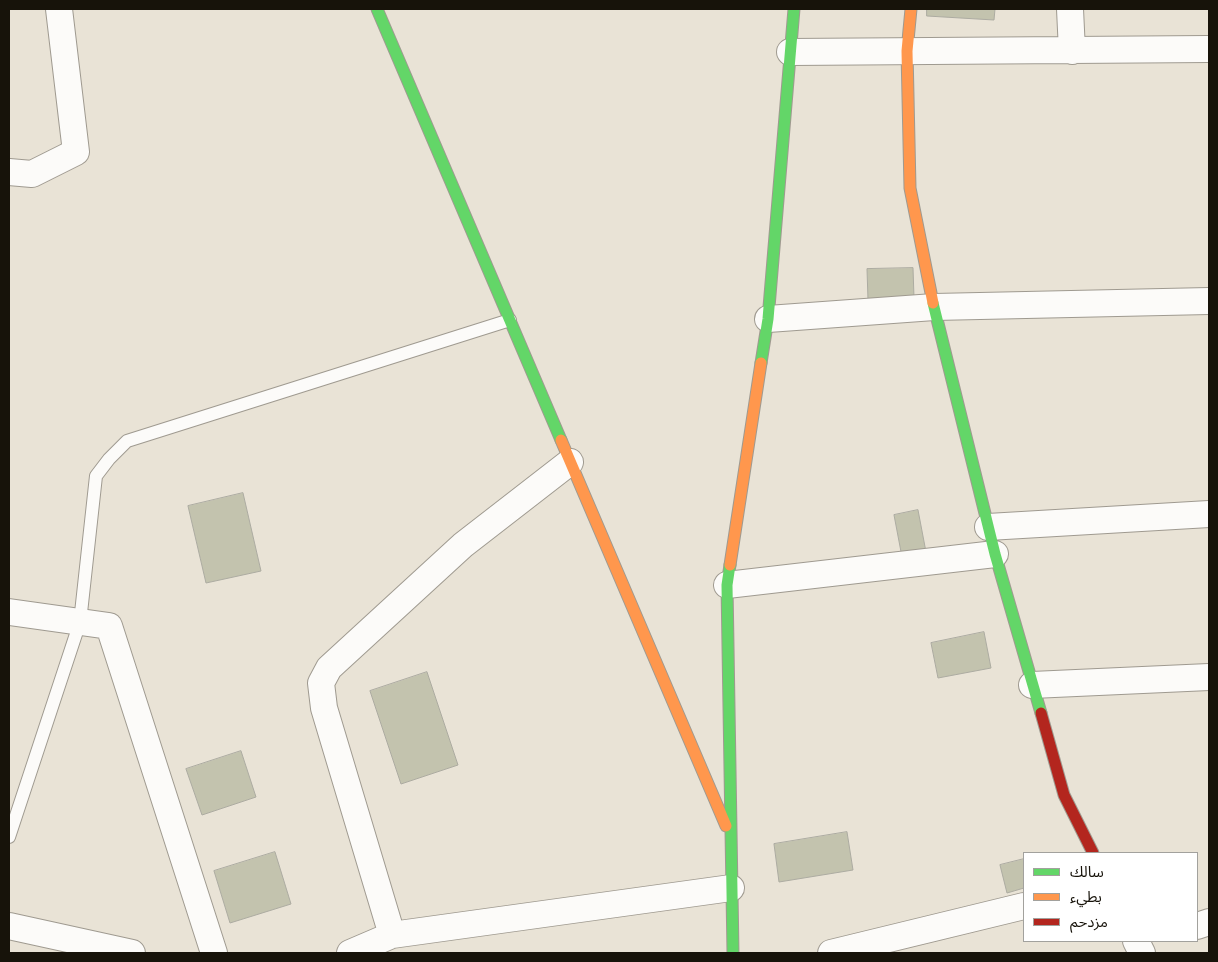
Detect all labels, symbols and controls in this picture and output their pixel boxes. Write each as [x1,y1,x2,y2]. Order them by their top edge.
legend [1023,852,1198,942]
text: سالك [1070,862,1104,880]
text: بطيء [1070,887,1102,905]
text: مزدحم [1070,912,1108,930]

